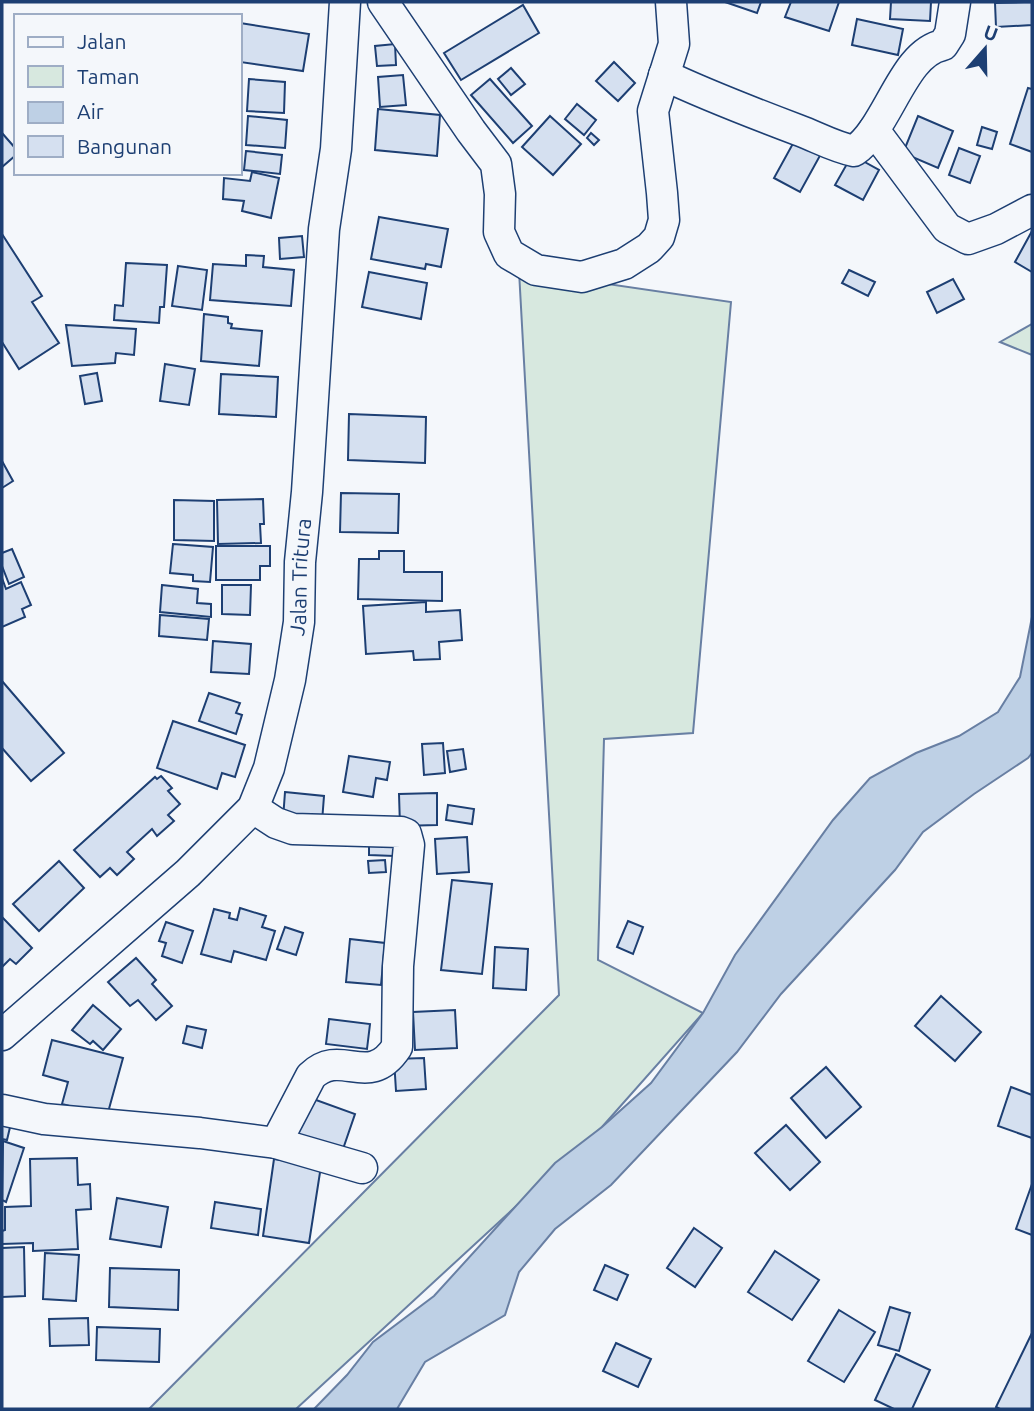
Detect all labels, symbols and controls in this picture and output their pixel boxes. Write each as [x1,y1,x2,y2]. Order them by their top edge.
legend [14,14,242,175]
north arrow [950,14,1020,84]
text: U [981,20,1001,46]
text: Jalan [77,29,126,53]
text: Taman [77,64,140,88]
text: Air [77,99,104,123]
text: Bangunan [77,134,172,158]
street label: Jalan Tritura [284,517,315,637]

